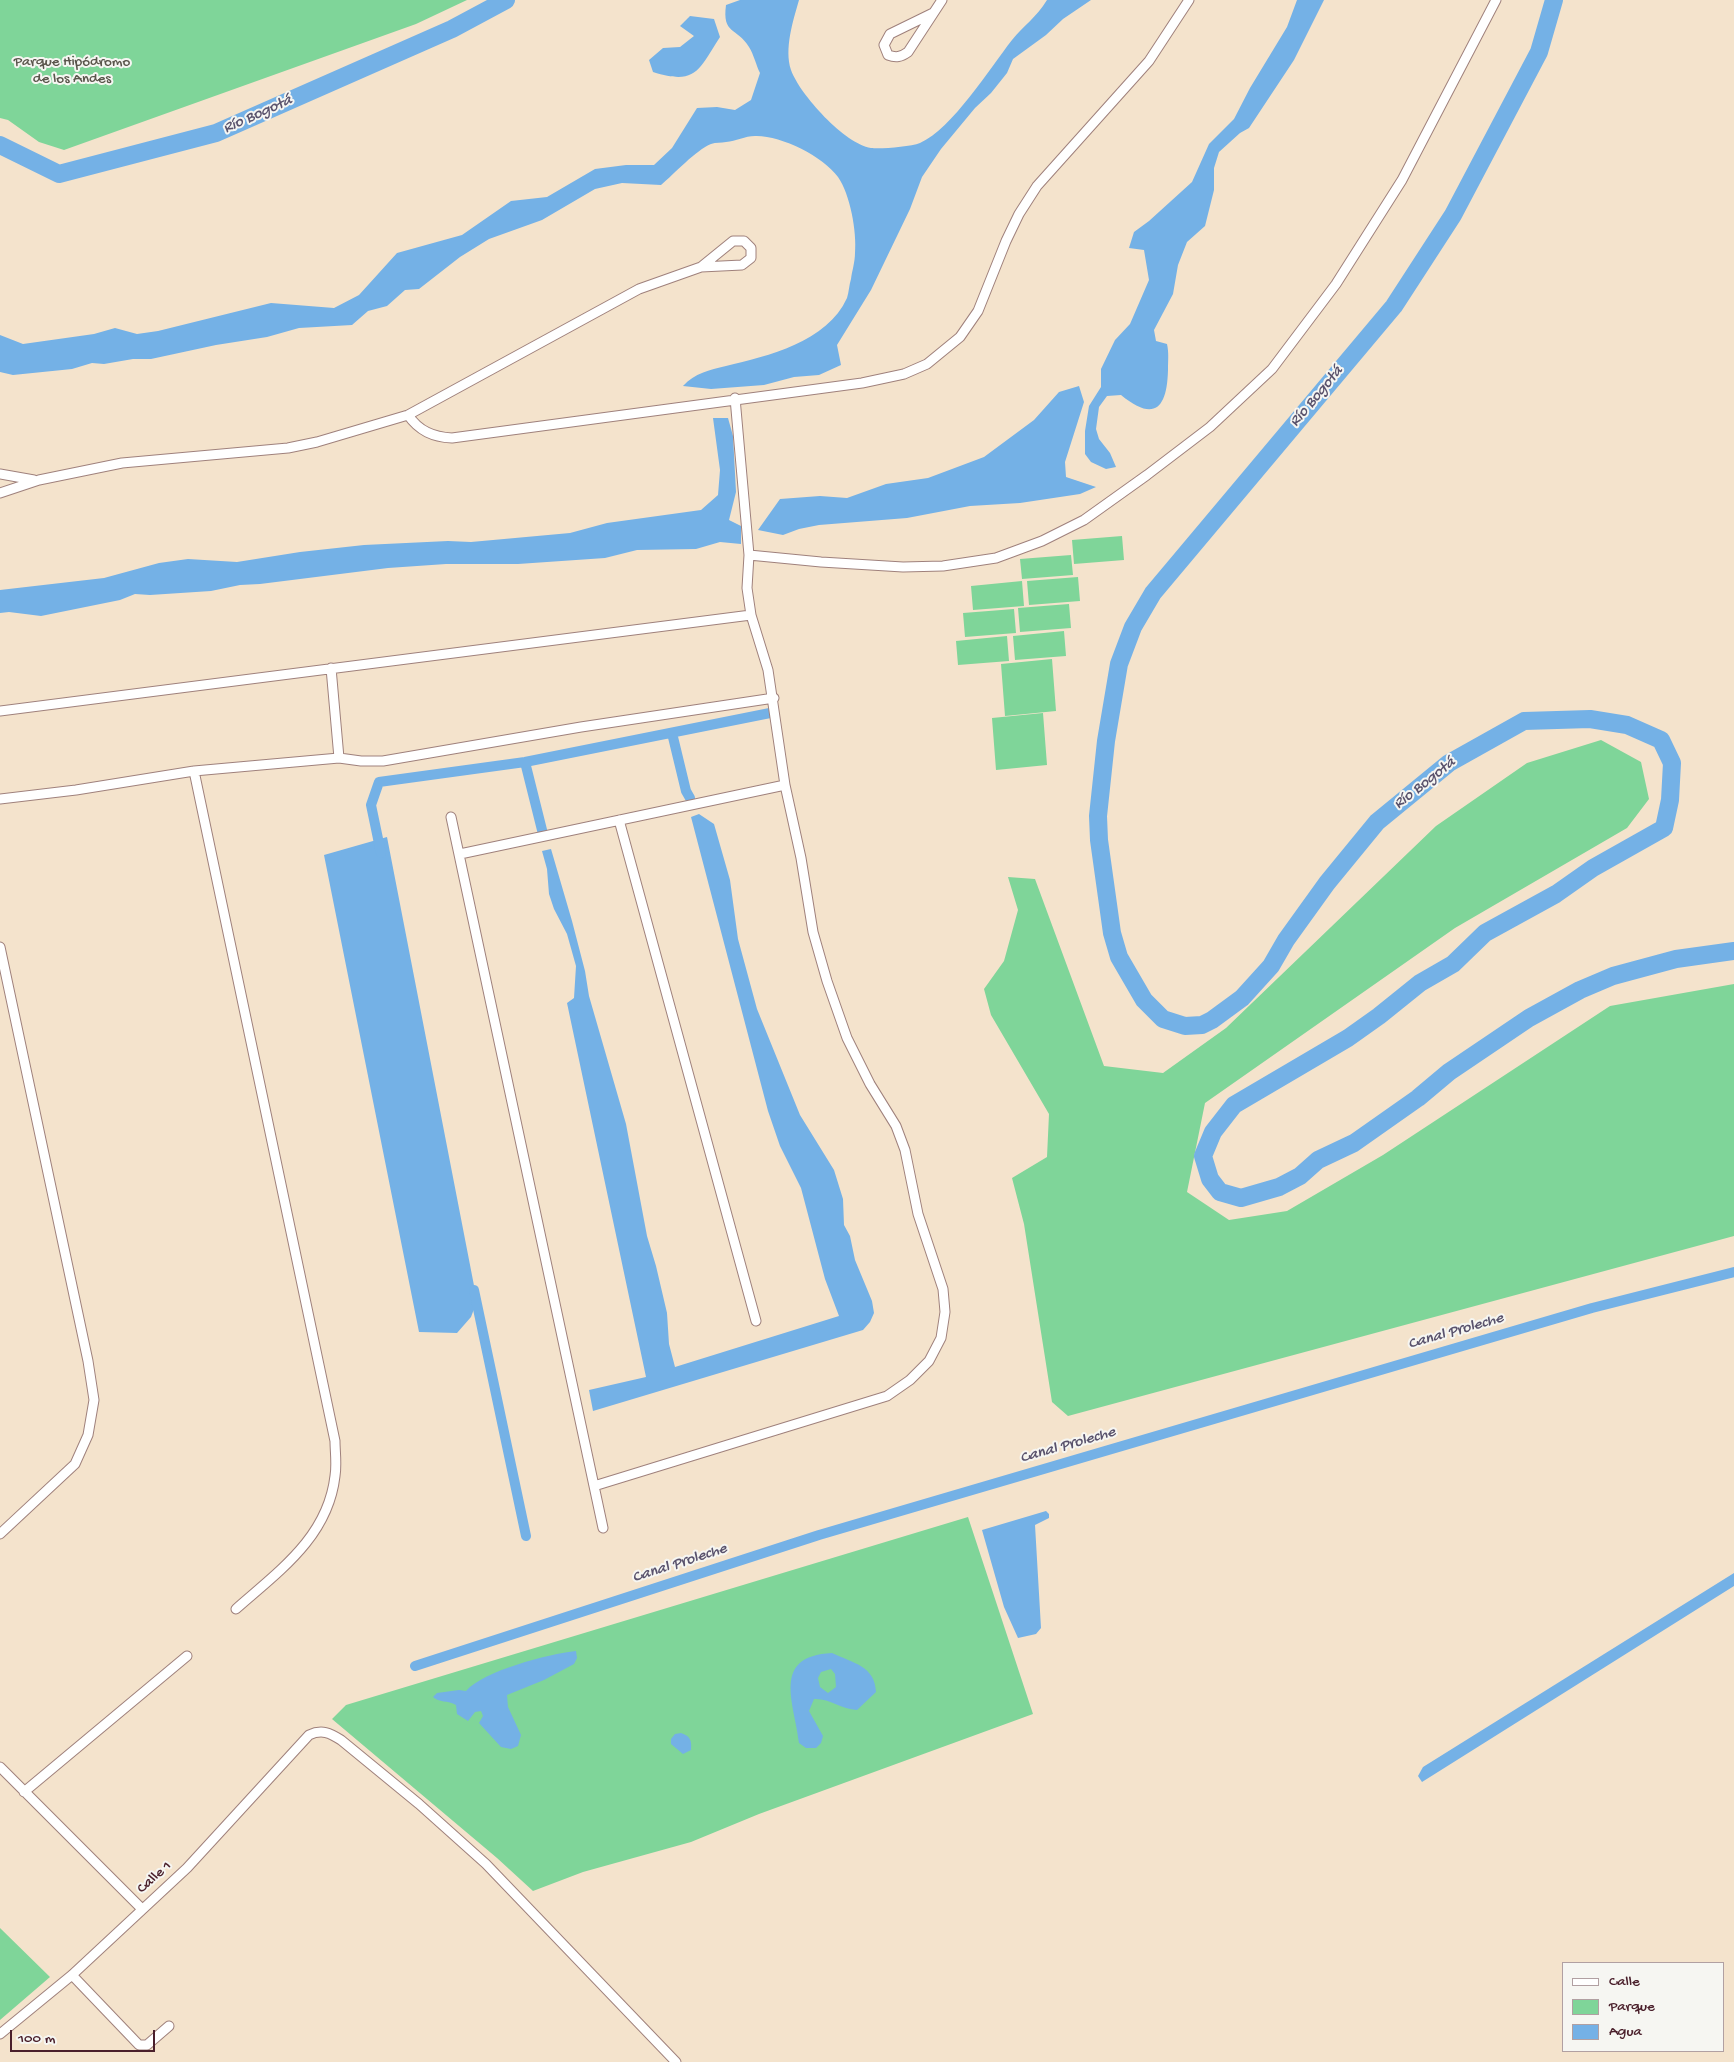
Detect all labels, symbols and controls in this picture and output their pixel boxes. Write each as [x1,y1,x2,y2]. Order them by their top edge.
park label: Parque Hipódromo de los Andes [14,54,130,89]
water label: Río Bogotá [221,91,295,139]
water label: Río Bogotá [1286,363,1348,431]
water label: Río Bogotá [1390,754,1460,814]
water label: Canal Proleche [1406,1309,1506,1355]
water label: Canal Proleche [1018,1423,1118,1469]
water label: Canal Proleche [630,1540,730,1588]
street label: Calle 1 [134,1858,176,1898]
legend [1562,1962,1724,2052]
text: Calle [1609,1973,1640,1991]
text: Parque [1609,1998,1655,2016]
scale bar [12,2020,158,2052]
text: Agua [1609,2023,1642,2041]
text: 100 m [18,2030,55,2048]

